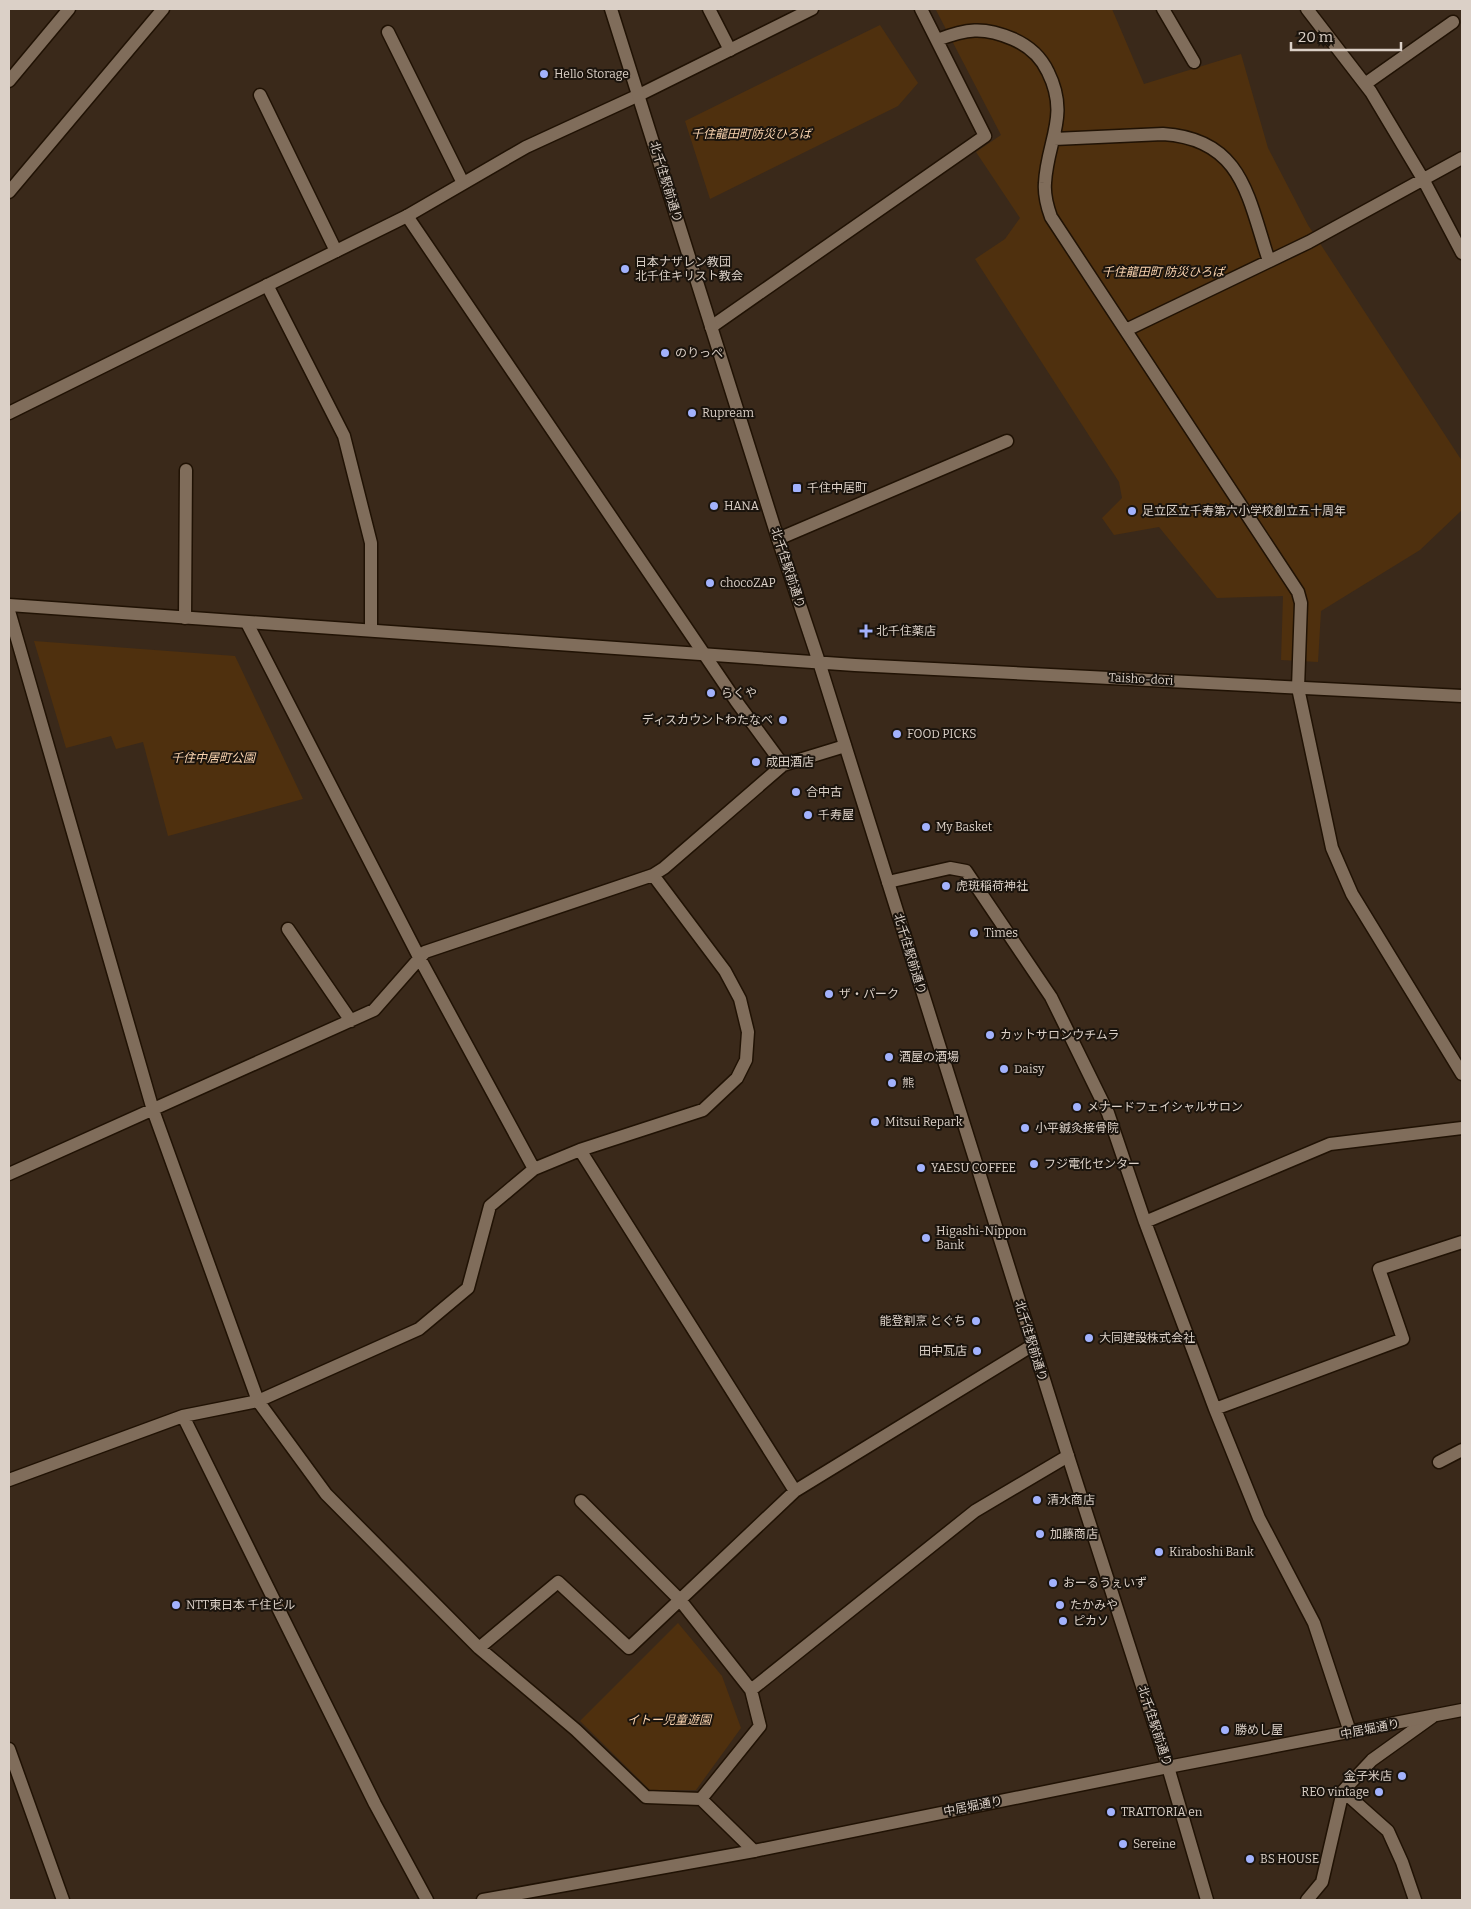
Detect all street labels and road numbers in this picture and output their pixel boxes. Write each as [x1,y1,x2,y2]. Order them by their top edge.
street label: 北千住駅前通り [647,140,685,224]
street label: 北千住駅前通り [768,526,808,610]
street label: Taisho-dori [1108,670,1174,688]
street label: 北千住駅前通り [891,912,929,996]
street label: 北千住駅前通り [1012,1299,1050,1383]
street label: 北千住駅前通り [1135,1684,1175,1768]
street label: 中居堀通り [1339,1716,1401,1742]
street label: 中居堀通り [942,1793,1004,1819]

